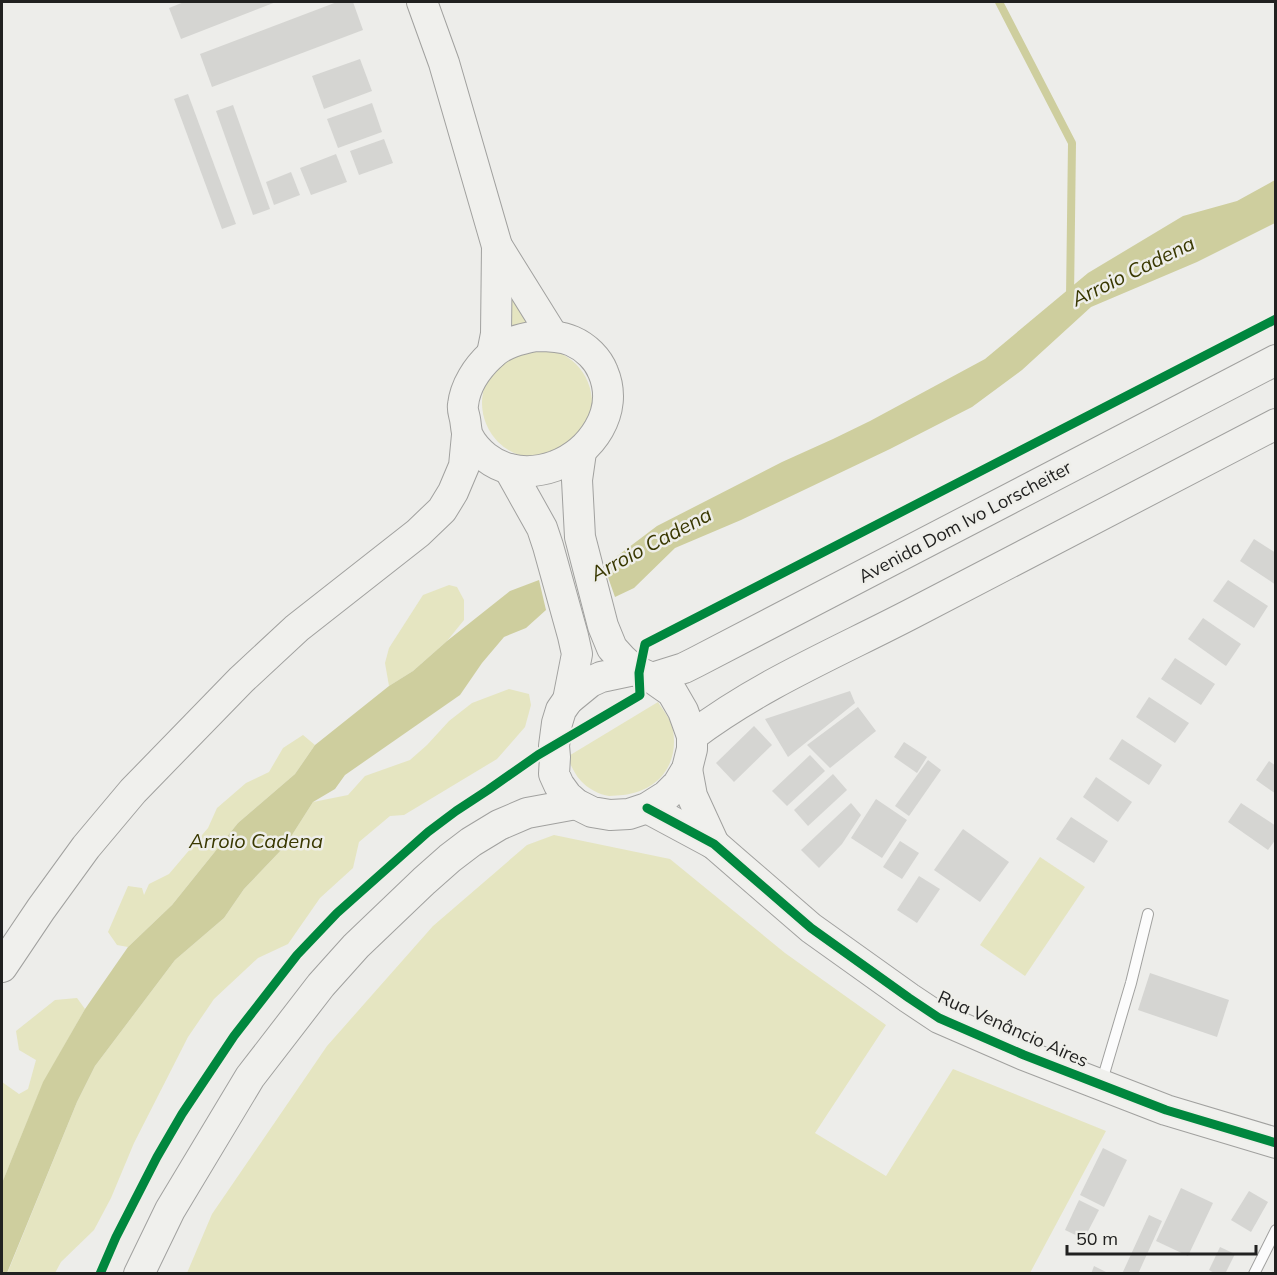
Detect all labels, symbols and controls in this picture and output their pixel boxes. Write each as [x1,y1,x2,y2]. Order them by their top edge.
water label: Arroio Cadena [1066,230,1198,312]
street label: Avenida Dom Ivo Lorscheiter [854,455,1076,588]
water label: Arroio Cadena [585,501,716,586]
water label: Arroio Cadena [188,828,323,853]
street label: Rua Venâncio Aires [934,985,1092,1072]
scale bar [1067,1218,1256,1256]
text: 50 m [1076,1227,1118,1250]

